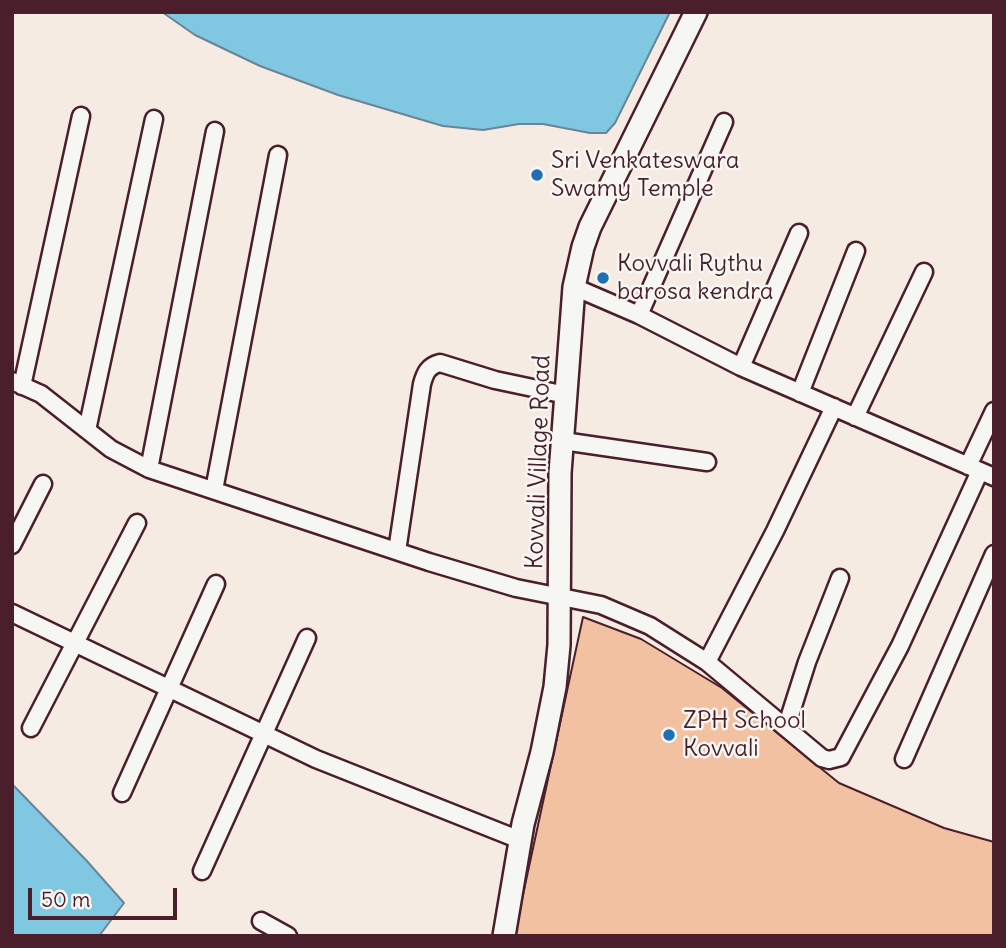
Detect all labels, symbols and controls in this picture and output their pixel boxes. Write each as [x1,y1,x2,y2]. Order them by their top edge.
place label: Sri Venkateswara Swamy Temple [551,147,739,203]
marker: Sri Venkateswara Swamy Temple [529,167,545,183]
place label: Kovvali Rythu barosa kendra [617,250,774,306]
marker: Kovvali Rythu barosa kendra [595,270,611,286]
street label: Kovvali Village Road [521,354,557,570]
place label: ZPH School Kovvali [683,707,806,763]
marker: ZPH School Kovvali [661,727,677,743]
scale bar [32,874,180,918]
text: 50 m [41,886,90,913]

